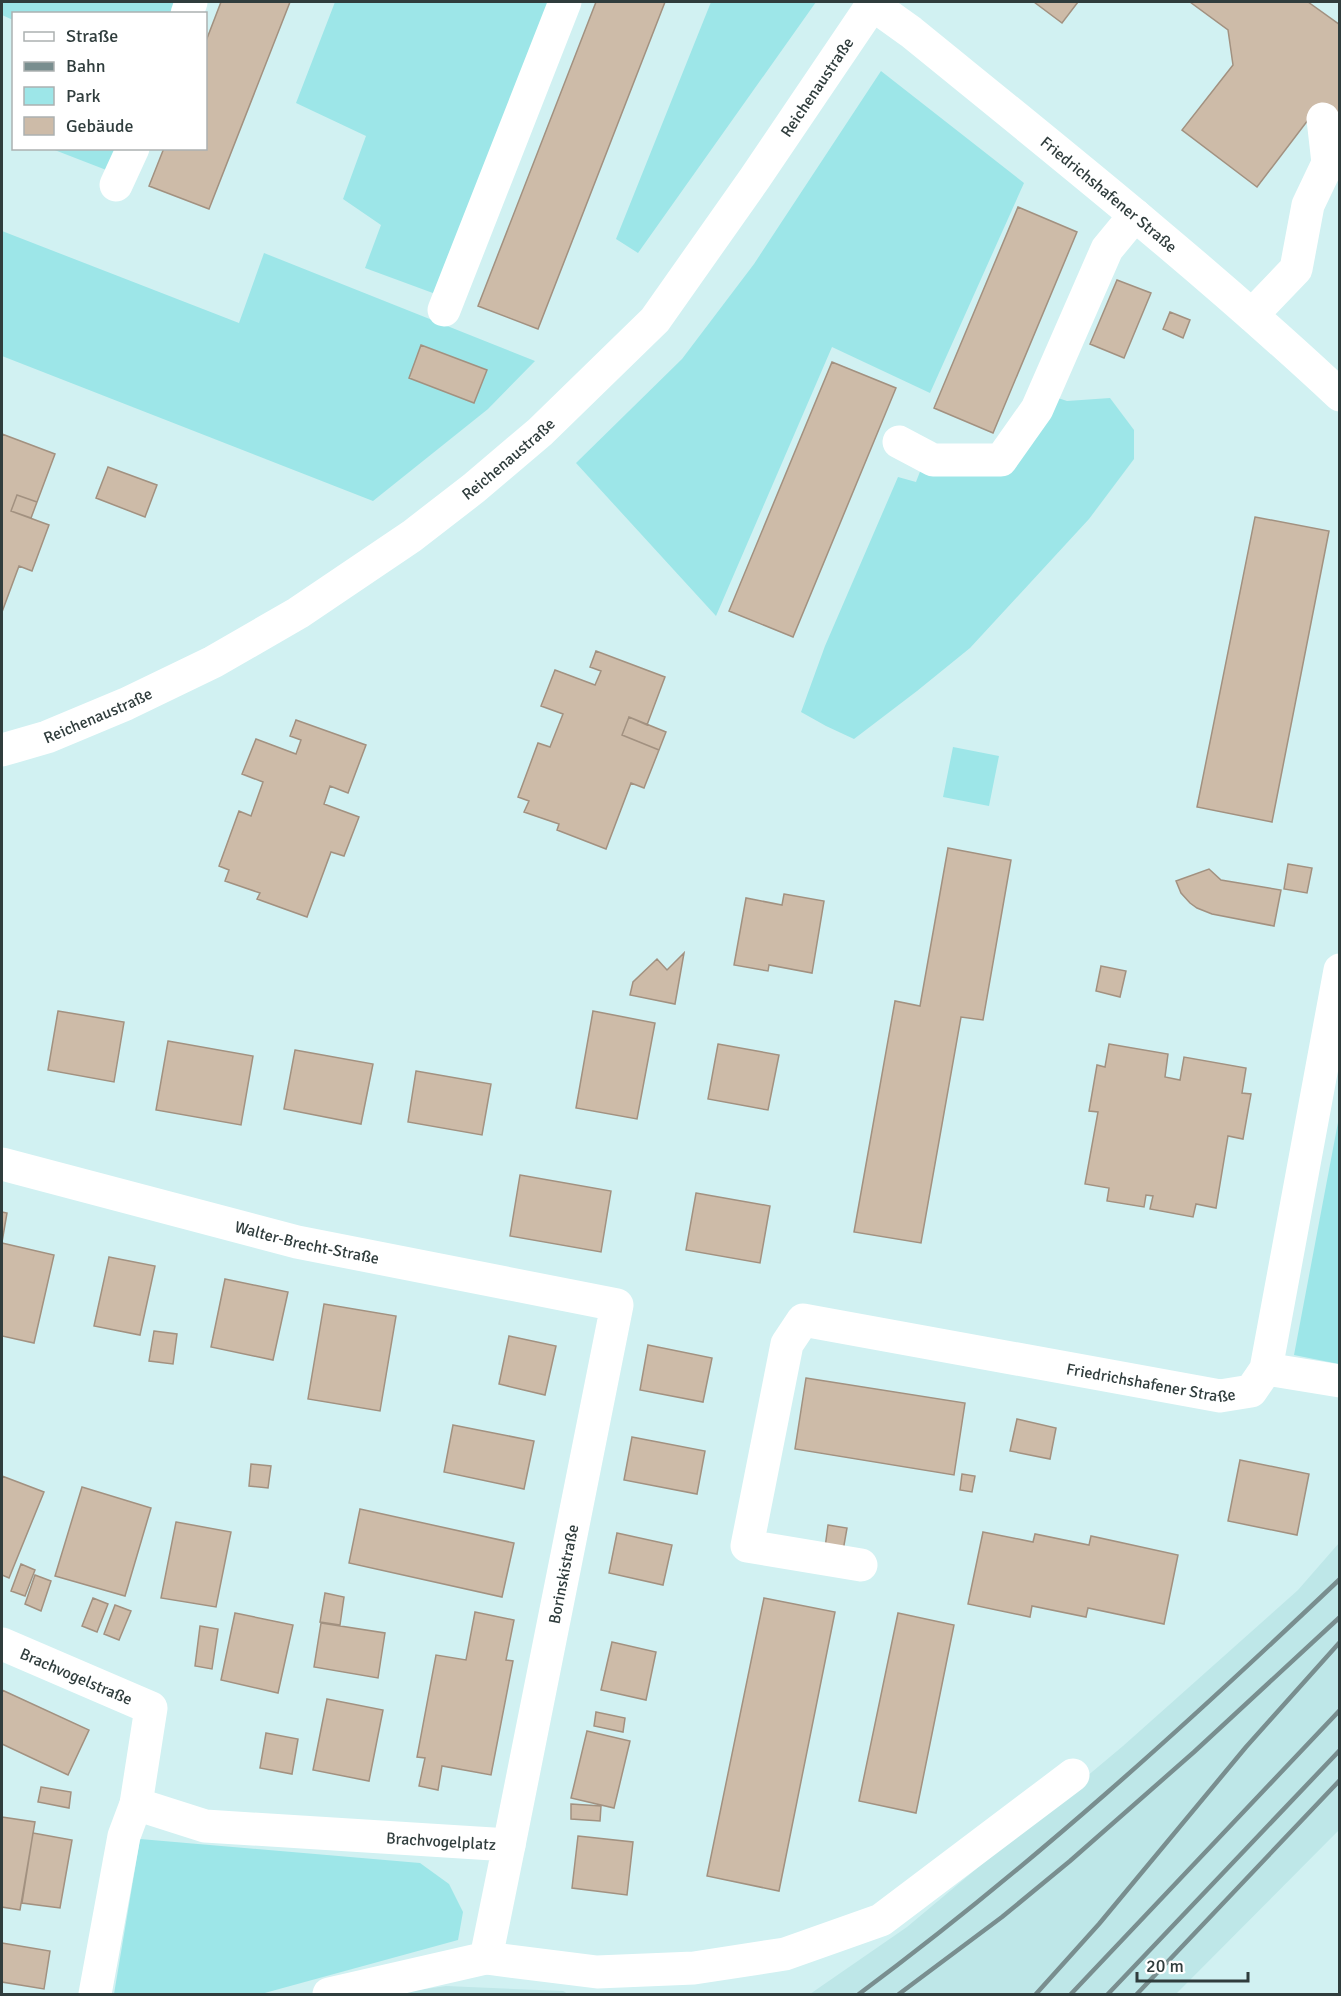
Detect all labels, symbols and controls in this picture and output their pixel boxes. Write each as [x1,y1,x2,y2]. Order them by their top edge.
legend [12,12,207,150]
text: Straße [66,25,118,47]
street label: Reichenaustraße [777,34,858,141]
text: Bahn [66,55,106,77]
text: Park [66,85,101,107]
text: Gebäude [66,115,134,137]
street label: Friedrichshafener Straße [1036,132,1181,257]
street label: Reichenaustraße [458,414,559,505]
street label: Reichenaustraße [41,684,156,748]
street label: Walter-Brecht-Straße [232,1217,381,1269]
street label: Friedrichshafener Straße [1065,1359,1237,1407]
street label: Borinskistraße [545,1523,583,1626]
street label: Brachvogelstraße [17,1644,135,1710]
street label: Brachvogelplatz [385,1828,497,1855]
scale bar [1137,1945,1248,1983]
text: 20 m [1146,1955,1184,1977]

